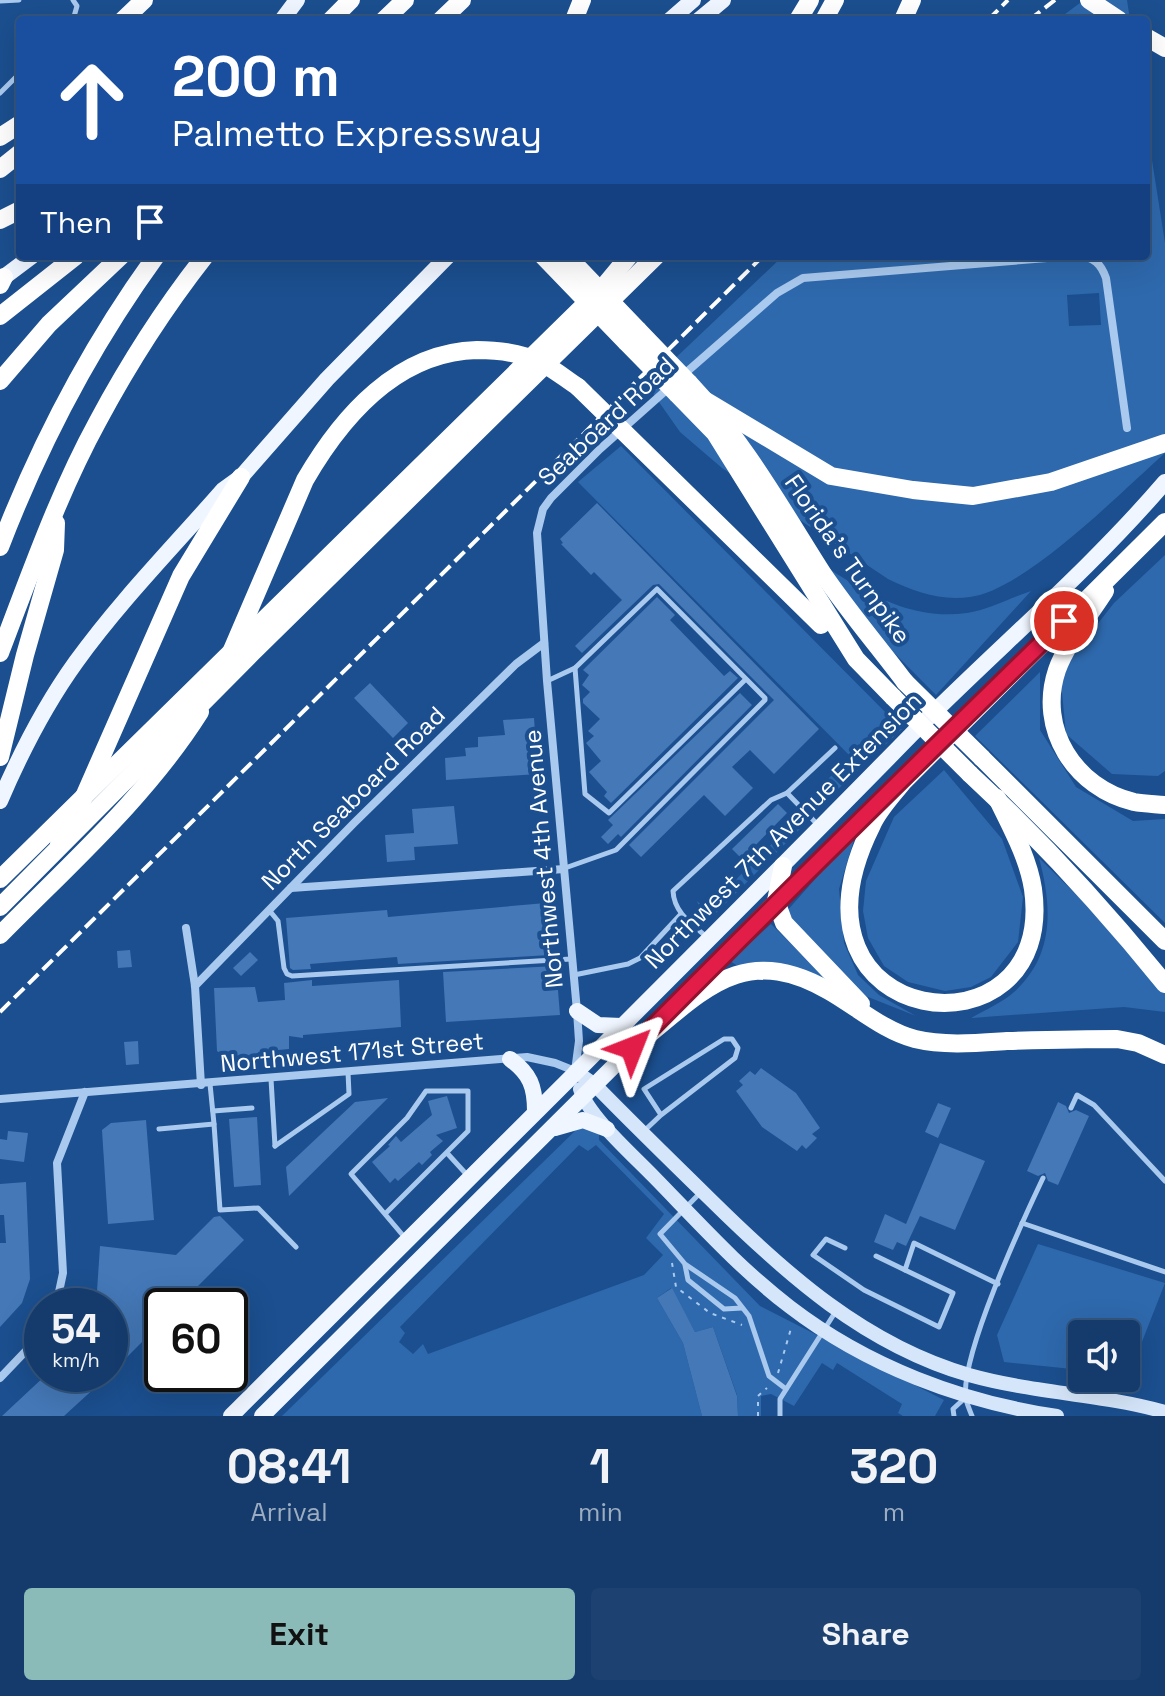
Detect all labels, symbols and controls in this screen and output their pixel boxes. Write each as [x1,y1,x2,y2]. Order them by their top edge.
text: 200 m [172,41,340,112]
icon: ahead [40,48,144,152]
text: Palmetto Expressway [172,111,542,157]
icon: arrive [128,200,172,244]
text: Then [40,203,112,242]
street label: Seaboard Road [531,350,681,492]
street label: Florida's Turnpike [778,468,918,650]
pin [1030,587,1098,655]
icon: arrive [1042,599,1086,643]
street label: Northwest 7th Avenue Extension [638,685,928,975]
street label: North Seaboard Road [254,699,452,897]
street label: Northwest 4th Avenue [516,728,570,990]
position arrow [590,1006,674,1090]
street label: Northwest 171st Street [219,1025,485,1079]
speed limit sign: 60 [144,1288,248,1392]
text: 54 [51,1304,101,1355]
map controls [1068,1320,1140,1392]
button: sound [1068,1320,1140,1392]
text: km/h [52,1347,100,1373]
text: 08:41 [227,1436,351,1497]
text: 1 [590,1436,611,1497]
text: 320 [849,1436,938,1497]
text: Arrival [250,1495,328,1529]
text: min [578,1495,623,1529]
text: m [883,1495,905,1529]
button: Exit [24,1588,575,1680]
button: Share [591,1588,1141,1680]

